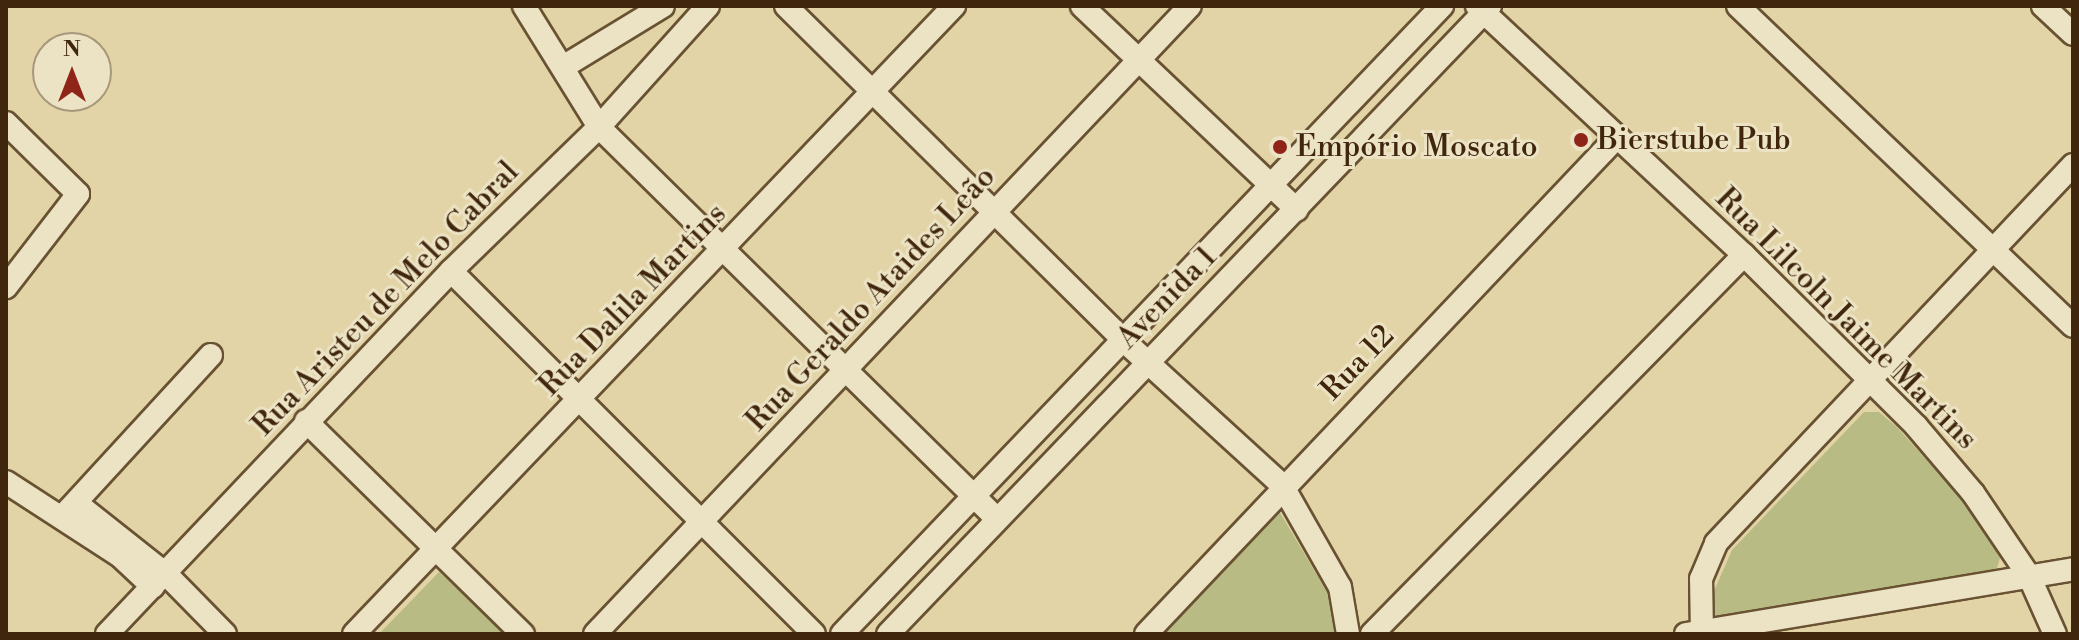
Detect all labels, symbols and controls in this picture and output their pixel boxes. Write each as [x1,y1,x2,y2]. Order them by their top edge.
north arrow [32,32,112,112]
text: N [63,36,81,63]
place label: Bierstube Pub [1597,122,1791,158]
place label: Empório Moscato [1296,129,1538,165]
marker: Bierstube Pub [1572,131,1590,149]
marker: Empório Moscato [1271,138,1289,156]
street label: Rua Aristeu de Melo Cabral [246,154,526,444]
street label: Rua Geraldo Ataides Leão [739,159,1003,439]
street label: Rua Lilcoln Jaime Martins [1708,181,1984,457]
street label: Rua Dalila Martins [532,196,734,404]
street label: Avenida 1 [1110,240,1224,356]
street label: Rua 12 [1314,318,1402,408]

